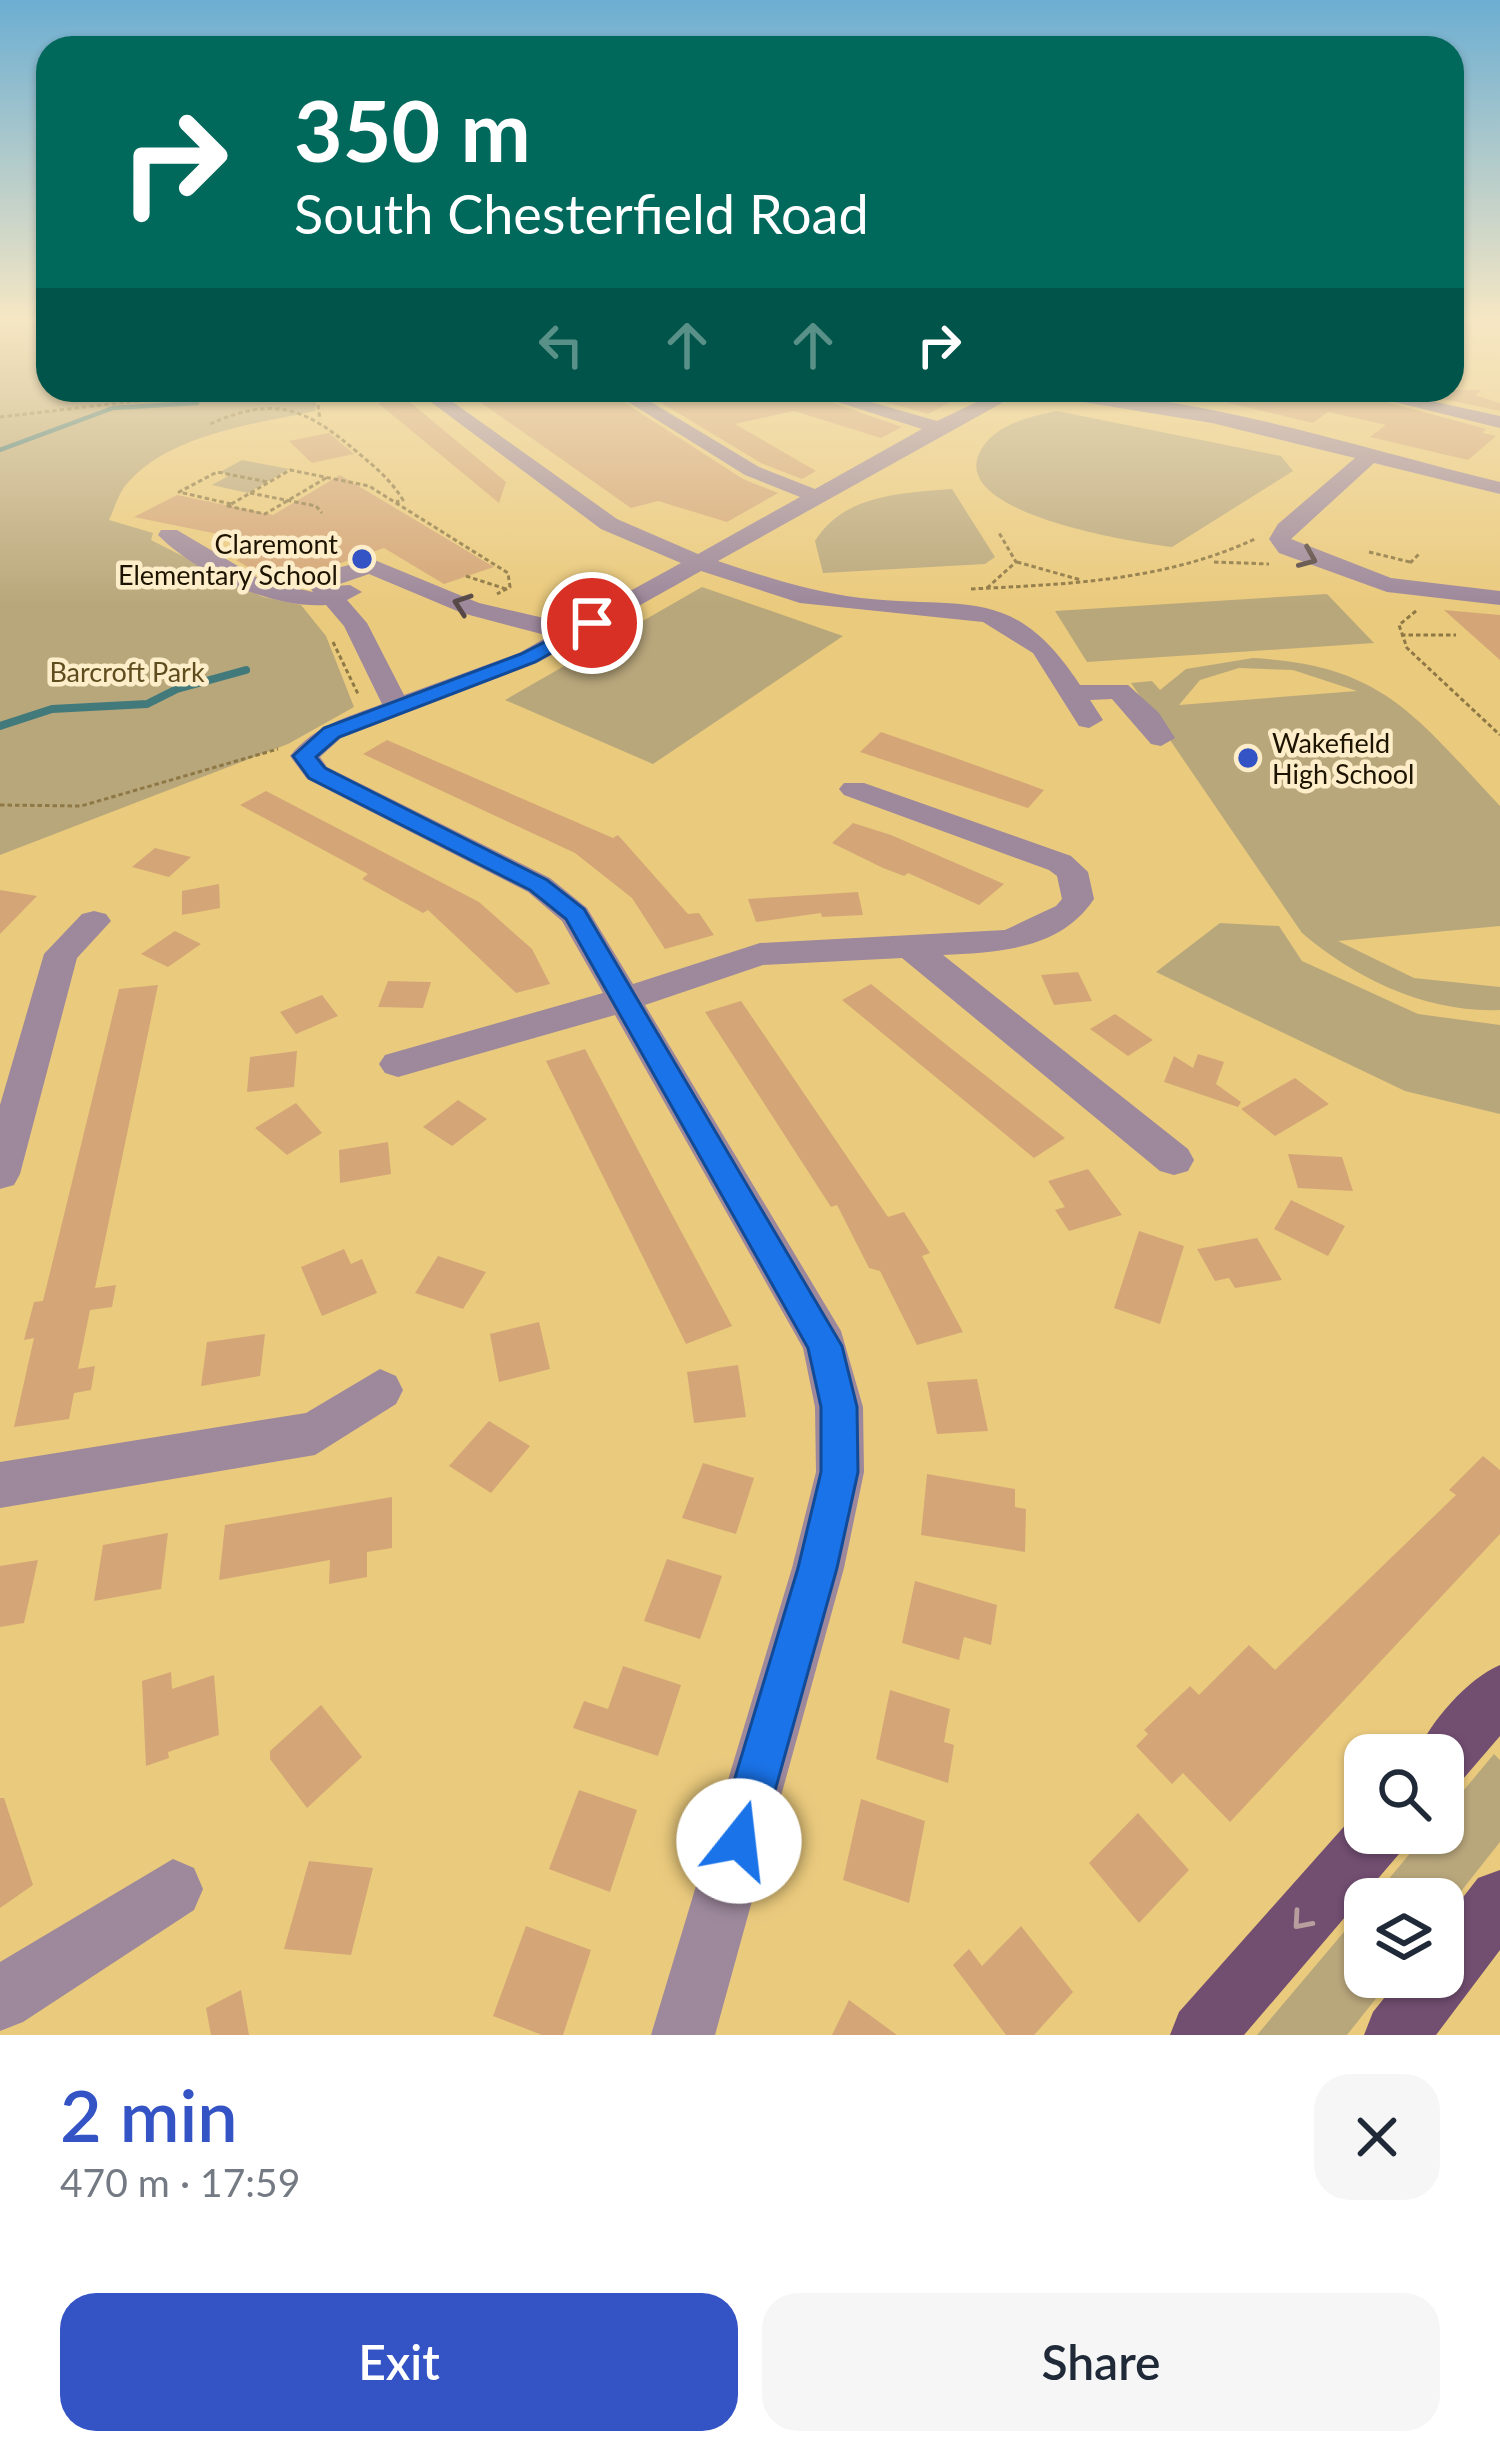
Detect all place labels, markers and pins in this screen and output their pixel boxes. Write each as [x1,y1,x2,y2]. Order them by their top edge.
place label: Claremont Elementary School [118,527,338,591]
marker: Claremont Elementary School [349,546,375,572]
pin [541,572,643,674]
place label: Wakefield High School [1272,726,1414,790]
marker: Wakefield High School [1235,745,1261,771]

